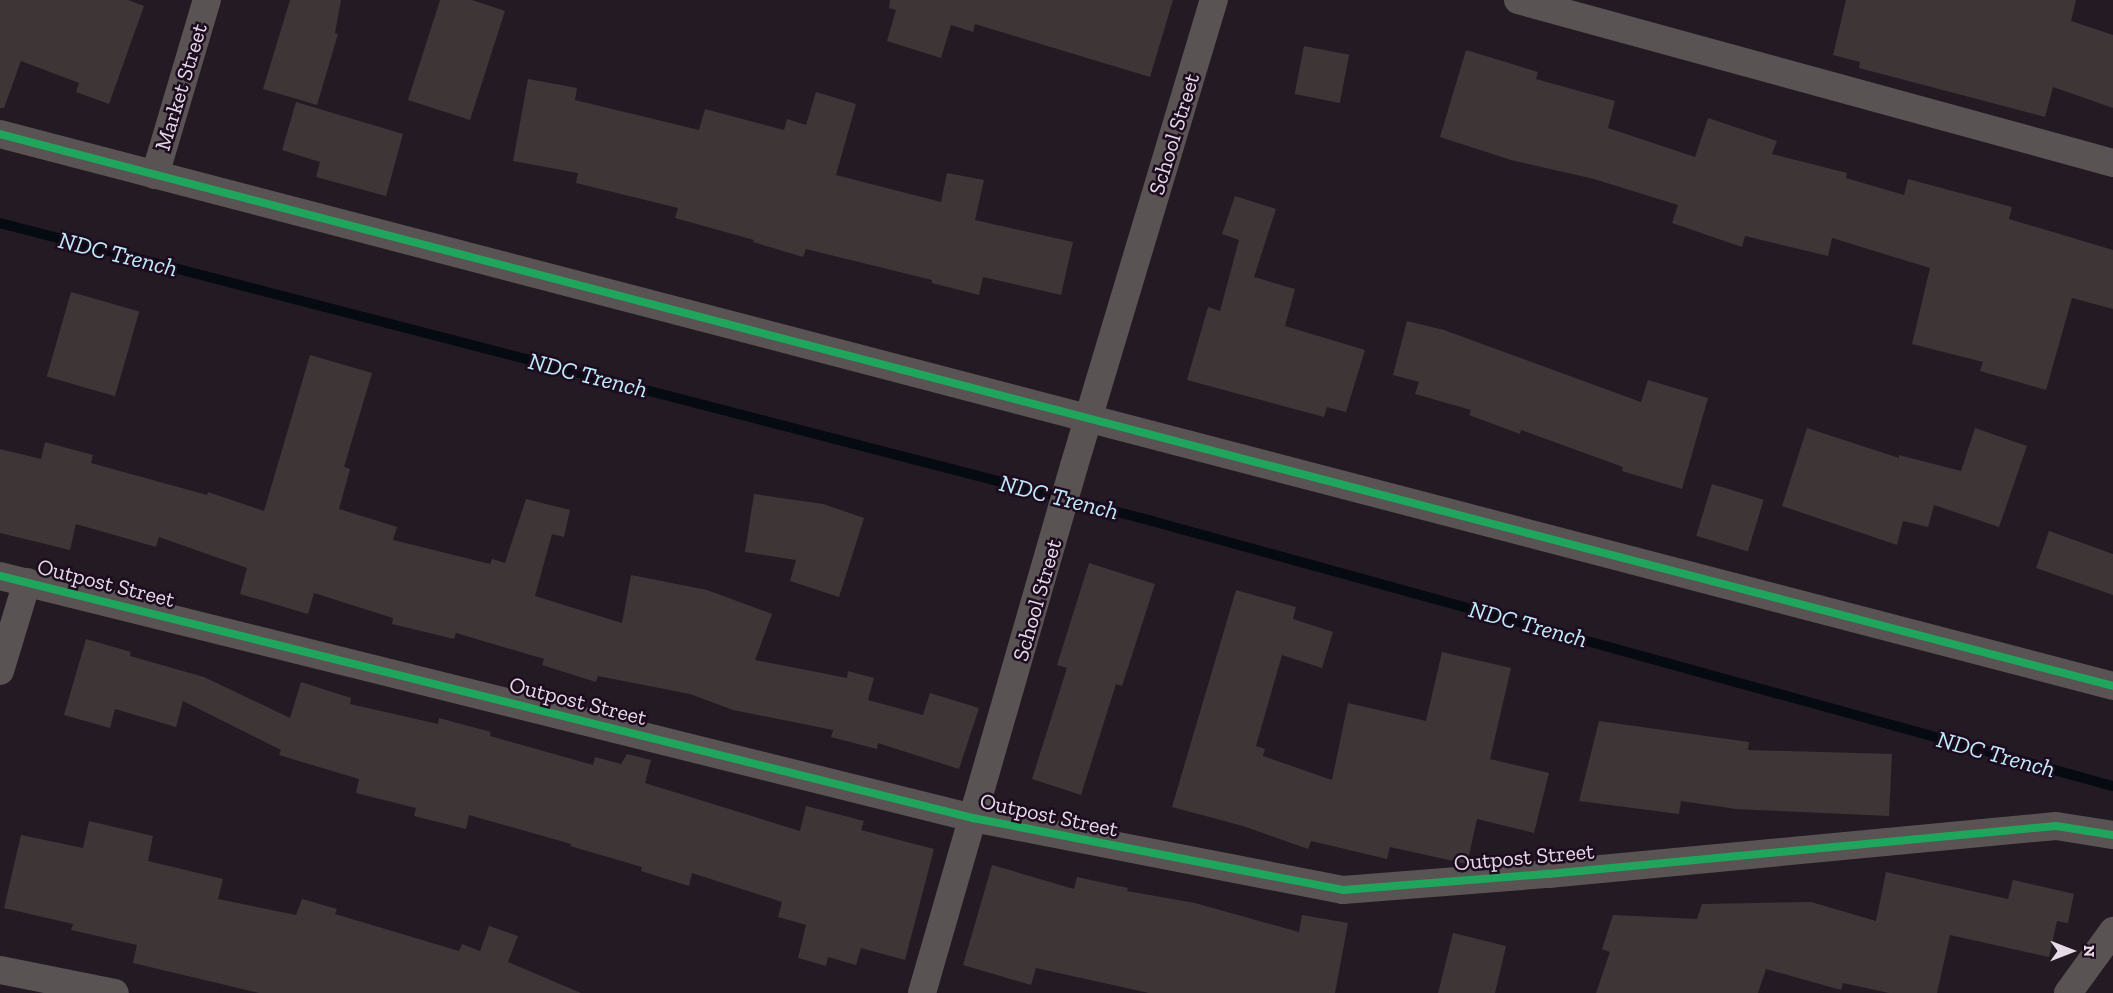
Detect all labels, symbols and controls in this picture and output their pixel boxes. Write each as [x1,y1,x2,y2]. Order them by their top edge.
street label: Market Street [149,20,213,154]
street label: School Street [1143,70,1205,198]
water label: NDC Trench [55,225,181,283]
water label: NDC Trench [525,346,651,404]
water label: NDC Trench [996,468,1122,526]
street label: School Street [1007,536,1067,664]
street label: Outpost Street [35,553,177,613]
water label: NDC Trench [1465,594,1591,654]
street label: Outpost Street [507,671,649,731]
water label: NDC Trench [1933,724,2059,784]
street label: Outpost Street [977,787,1121,843]
street label: Outpost Street [1453,838,1595,876]
north arrow [2041,921,2101,981]
text: N [2080,945,2099,957]

